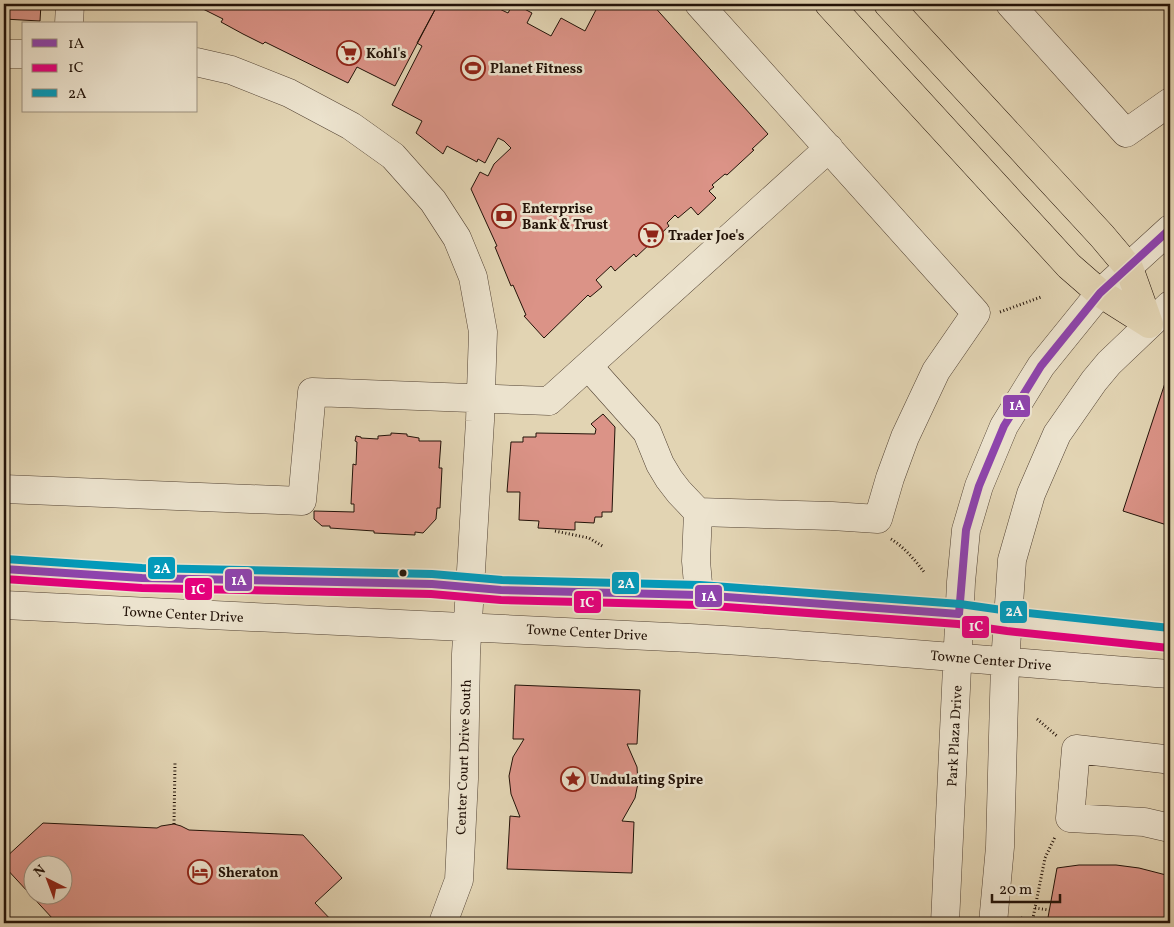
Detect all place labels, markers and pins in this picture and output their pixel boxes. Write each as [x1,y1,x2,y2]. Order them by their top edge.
supermarket icon: Kohl's [336,40,362,66]
place label: Kohl's [366,45,407,64]
sports icon: Planet Fitness [460,55,486,81]
place label: Planet Fitness [490,60,583,79]
place label: Enterprise Bank & Trust [522,200,608,235]
bank icon: Enterprise Bank & Trust [491,203,517,229]
supermarket icon: Trader Joe's [638,222,664,248]
place label: Trader Joe's [668,227,744,246]
unlabelled marker [398,568,408,578]
place icon: Undulating Spire [560,766,586,792]
place label: Undulating Spire [590,771,703,790]
hotel icon: Sheraton [187,859,213,885]
place label: Sheraton [218,864,278,883]

